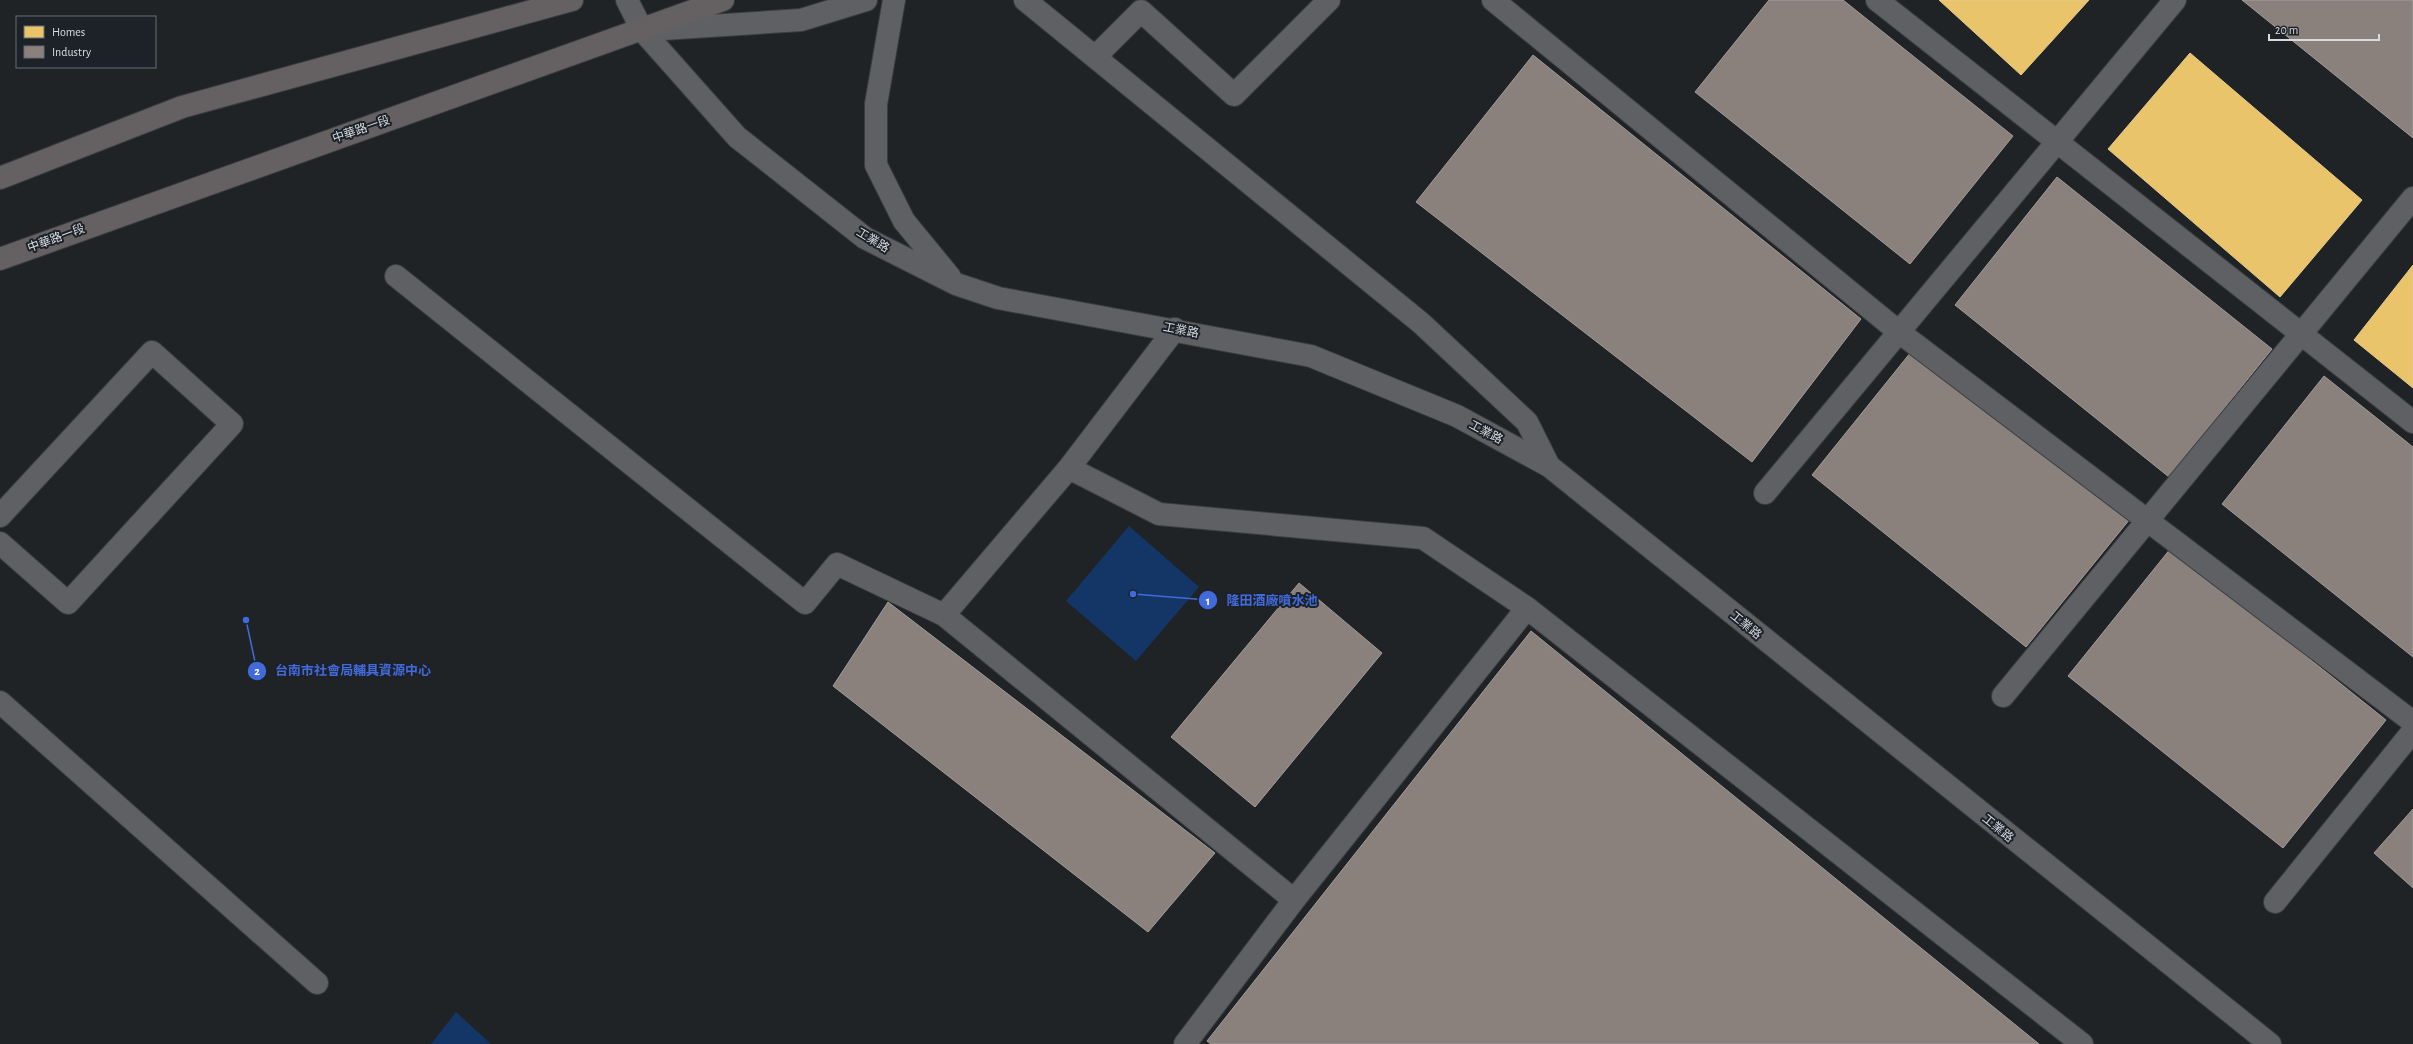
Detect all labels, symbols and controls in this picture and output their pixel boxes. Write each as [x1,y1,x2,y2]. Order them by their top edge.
legend [16,16,156,68]
scale bar [2269,16,2379,42]
text: 20 m [2275,24,2298,36]
text: Homes [52,26,85,38]
text: Industry [52,46,91,59]
street label: 中華路一段 [330,113,391,144]
street label: 中華路一段 [25,221,86,254]
street label: 工業路 [854,225,892,254]
street label: 工業路 [1162,320,1200,339]
street label: 工業路 [1467,417,1505,446]
callout: 隆田酒廠噴水池 [1198,588,1325,613]
text: 隆田酒廠噴水池 [1226,593,1318,608]
text: 1 [1206,595,1210,607]
street label: 工業路 [1728,608,1764,641]
callout: 台南市社會局輔具資源中心 [247,658,439,683]
text: 台南市社會局輔具資源中心 [275,663,431,678]
text: 2 [254,665,260,677]
street label: 工業路 [1980,811,2016,844]

